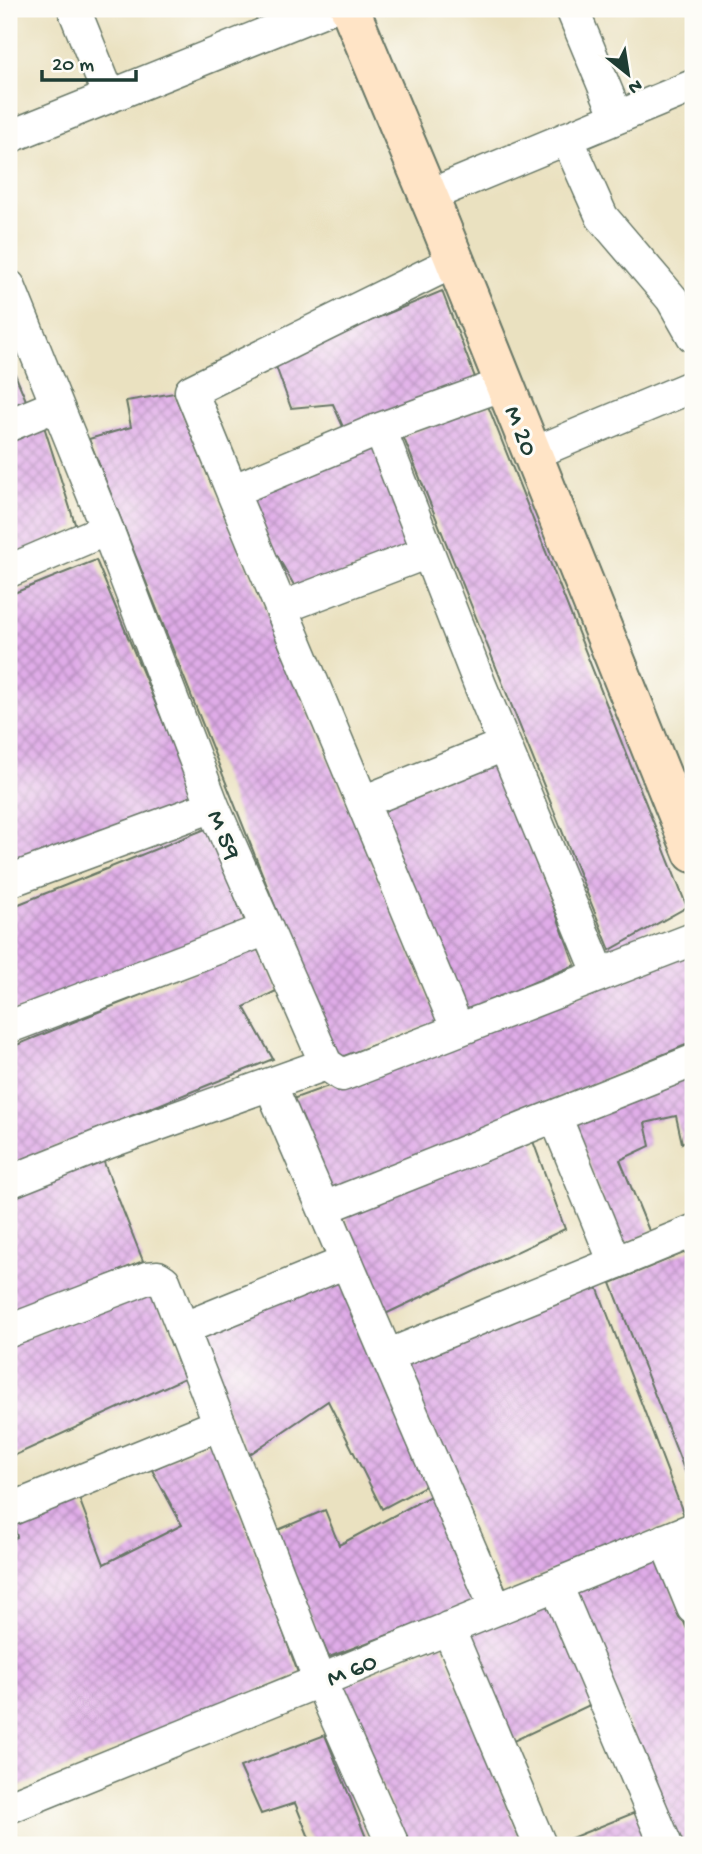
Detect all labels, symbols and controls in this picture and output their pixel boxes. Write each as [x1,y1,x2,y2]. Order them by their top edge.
scale bar [42,38,136,82]
north arrow [594,38,664,108]
text: 20 m [52,54,94,79]
text: N [624,73,646,99]
street label: M 20 [495,402,543,462]
street label: M 59 [198,806,246,865]
street label: M 60 [323,1648,383,1696]

